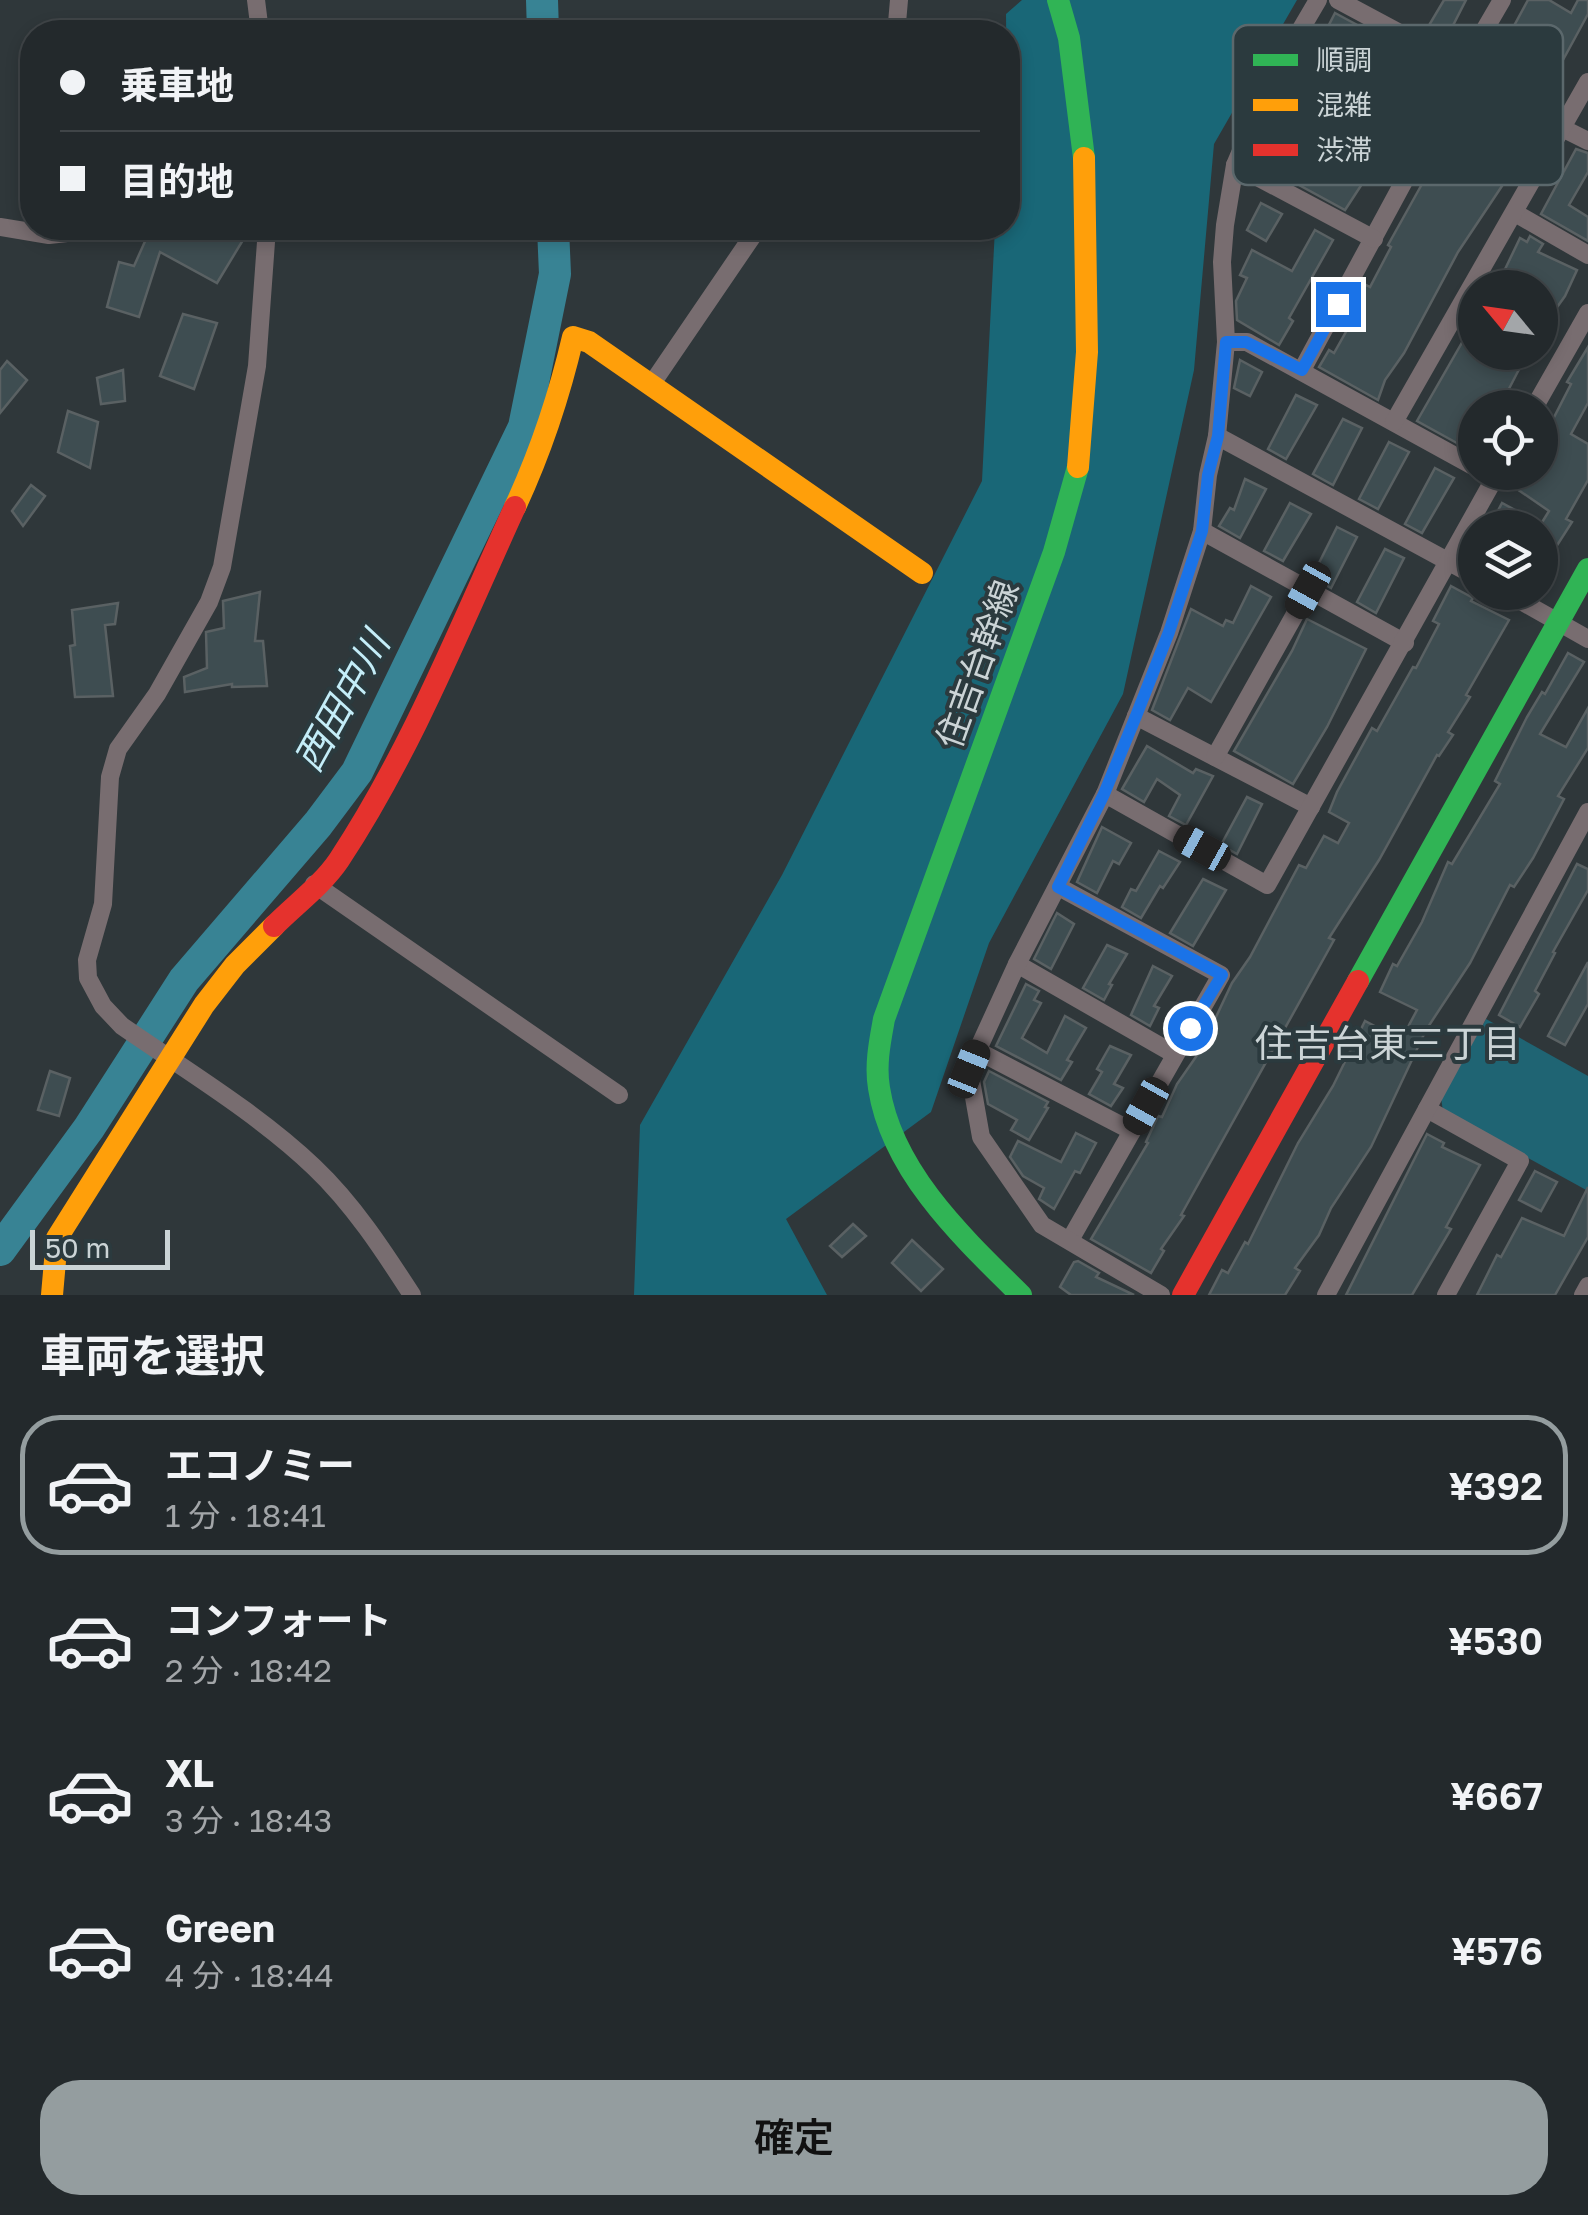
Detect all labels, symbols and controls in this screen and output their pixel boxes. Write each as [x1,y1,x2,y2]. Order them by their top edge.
legend [1233,25,1563,185]
text: 順調 [1316,43,1372,76]
text: 乗車地 [120,62,234,107]
text: 混雑 [1316,88,1372,121]
text: 渋滞 [1316,133,1372,166]
text: 目的地 [120,158,234,203]
north arrow [1458,270,1558,370]
map controls [1458,270,1558,610]
route end [1316,282,1361,327]
button: locate [1458,390,1558,490]
button: layers [1458,510,1558,610]
car [1280,556,1336,624]
street label: 住吉台幹線 [927,575,1027,753]
water label: 西田中川 [284,620,399,778]
car [1168,820,1236,876]
route start [1168,1006,1213,1051]
district label: 住吉台東三丁目 [1255,1020,1521,1065]
car [944,1036,994,1102]
car [1118,1072,1174,1140]
scale bar [30,1225,170,1270]
text: 50 m [45,1231,110,1264]
text: 車両を選択 [40,1328,265,1382]
icon: car [45,1440,135,1530]
text: エコノミー [165,1442,355,1487]
text: ¥392 [1449,1463,1543,1508]
text: 1 分 · 18:41 [165,1496,326,1534]
icon: car [45,1595,135,1685]
text: コンフォート [165,1597,392,1642]
text: ¥530 [1448,1618,1543,1663]
text: 2 分 · 18:42 [165,1651,332,1689]
icon: car [45,1750,135,1840]
text: XL [165,1750,214,1795]
text: ¥667 [1450,1773,1543,1818]
text: 3 分 · 18:43 [165,1801,332,1839]
icon: car [45,1905,135,1995]
text: Green [165,1905,275,1950]
text: ¥576 [1451,1928,1543,1973]
text: 4 分 · 18:44 [165,1956,334,1994]
button: 確定 [40,2080,1548,2195]

